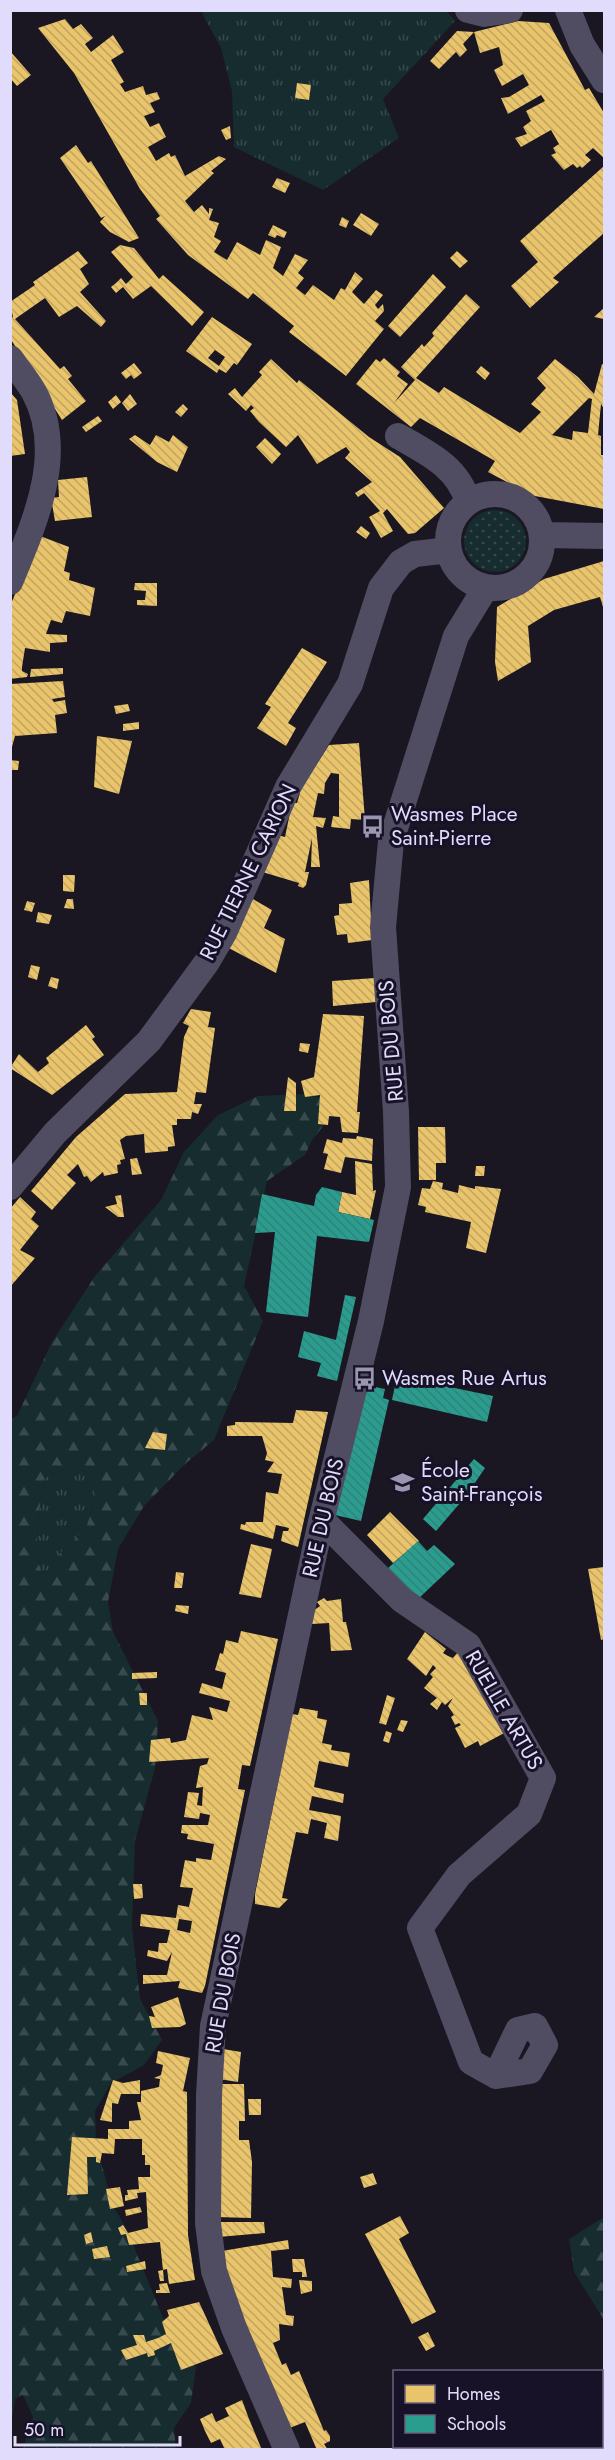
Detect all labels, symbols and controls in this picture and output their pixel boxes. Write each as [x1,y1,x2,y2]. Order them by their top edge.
street label: RUE TIERNE CARION [192,779,304,965]
place label: Wasmes Place Saint-Pierre [391,799,518,853]
bus stop icon: Wasmes Place Saint-Pierre [360,813,386,839]
street label: RUE DU BOIS [371,979,411,1103]
place label: Wasmes Rue Artus [382,1363,547,1393]
bus stop icon: Wasmes Rue Artus [351,1365,377,1391]
street label: RUE DU BOIS [295,1455,351,1581]
place label: École Saint-François [421,1455,542,1509]
school or university icon: École Saint-François [390,1469,416,1495]
street label: RUELLE ARTUS [458,1645,550,1775]
street label: RUE DU BOIS [198,1931,248,2055]
legend [393,2370,603,2448]
text: Homes [447,2381,500,2407]
scale bar [15,2409,180,2447]
text: Schools [447,2411,506,2437]
text: 50 m [24,2417,64,2443]

